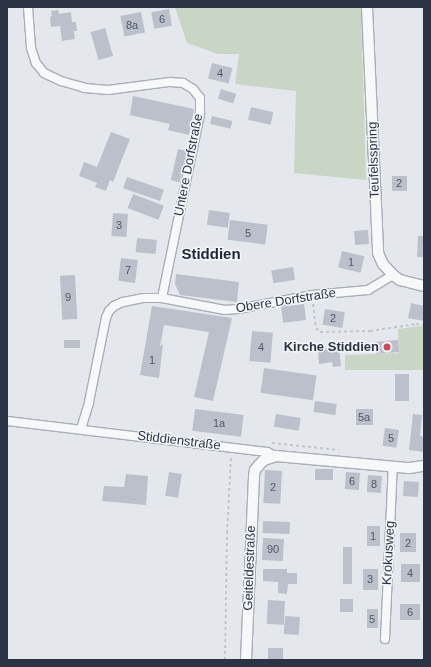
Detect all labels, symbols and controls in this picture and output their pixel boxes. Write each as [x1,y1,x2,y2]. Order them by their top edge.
house number: 6 [159,12,165,26]
house number: 8a [126,18,138,32]
house number: 4 [217,66,223,80]
street label: Untere Dorfstraße [171,112,207,218]
street label: Teufelsspring [365,121,383,199]
house number: 2 [396,176,402,190]
house number: 3 [116,218,122,232]
house number: 5 [245,226,251,240]
district label: Stiddien [181,245,241,263]
house number: 1 [348,255,354,269]
house number: 7 [125,263,131,277]
street label: Obere Dorfstraße [235,285,337,317]
house number: 9 [65,290,71,304]
house number: 2 [330,311,336,325]
place label: Kirche Stiddien [284,339,379,355]
house number: 4 [258,340,264,354]
marker: Kirche Stiddien [382,342,392,352]
house number: 1 [149,353,155,367]
house number: 5a [358,410,370,424]
house number: 1a [213,416,225,430]
street label: Stiddienstraße [136,428,222,454]
house number: 5 [388,431,394,445]
house number: 6 [349,474,355,488]
house number: 8 [371,477,377,491]
house number: 2 [270,480,276,494]
street label: Krokusweg [380,520,398,586]
street label: Geiteldestraße [241,525,259,611]
house number: 1 [370,529,376,543]
house number: 2 [405,536,411,550]
house number: 90 [267,542,279,556]
house number: 4 [407,566,413,580]
house number: 3 [367,572,373,586]
house number: 6 [407,605,413,619]
house number: 5 [369,612,375,626]

